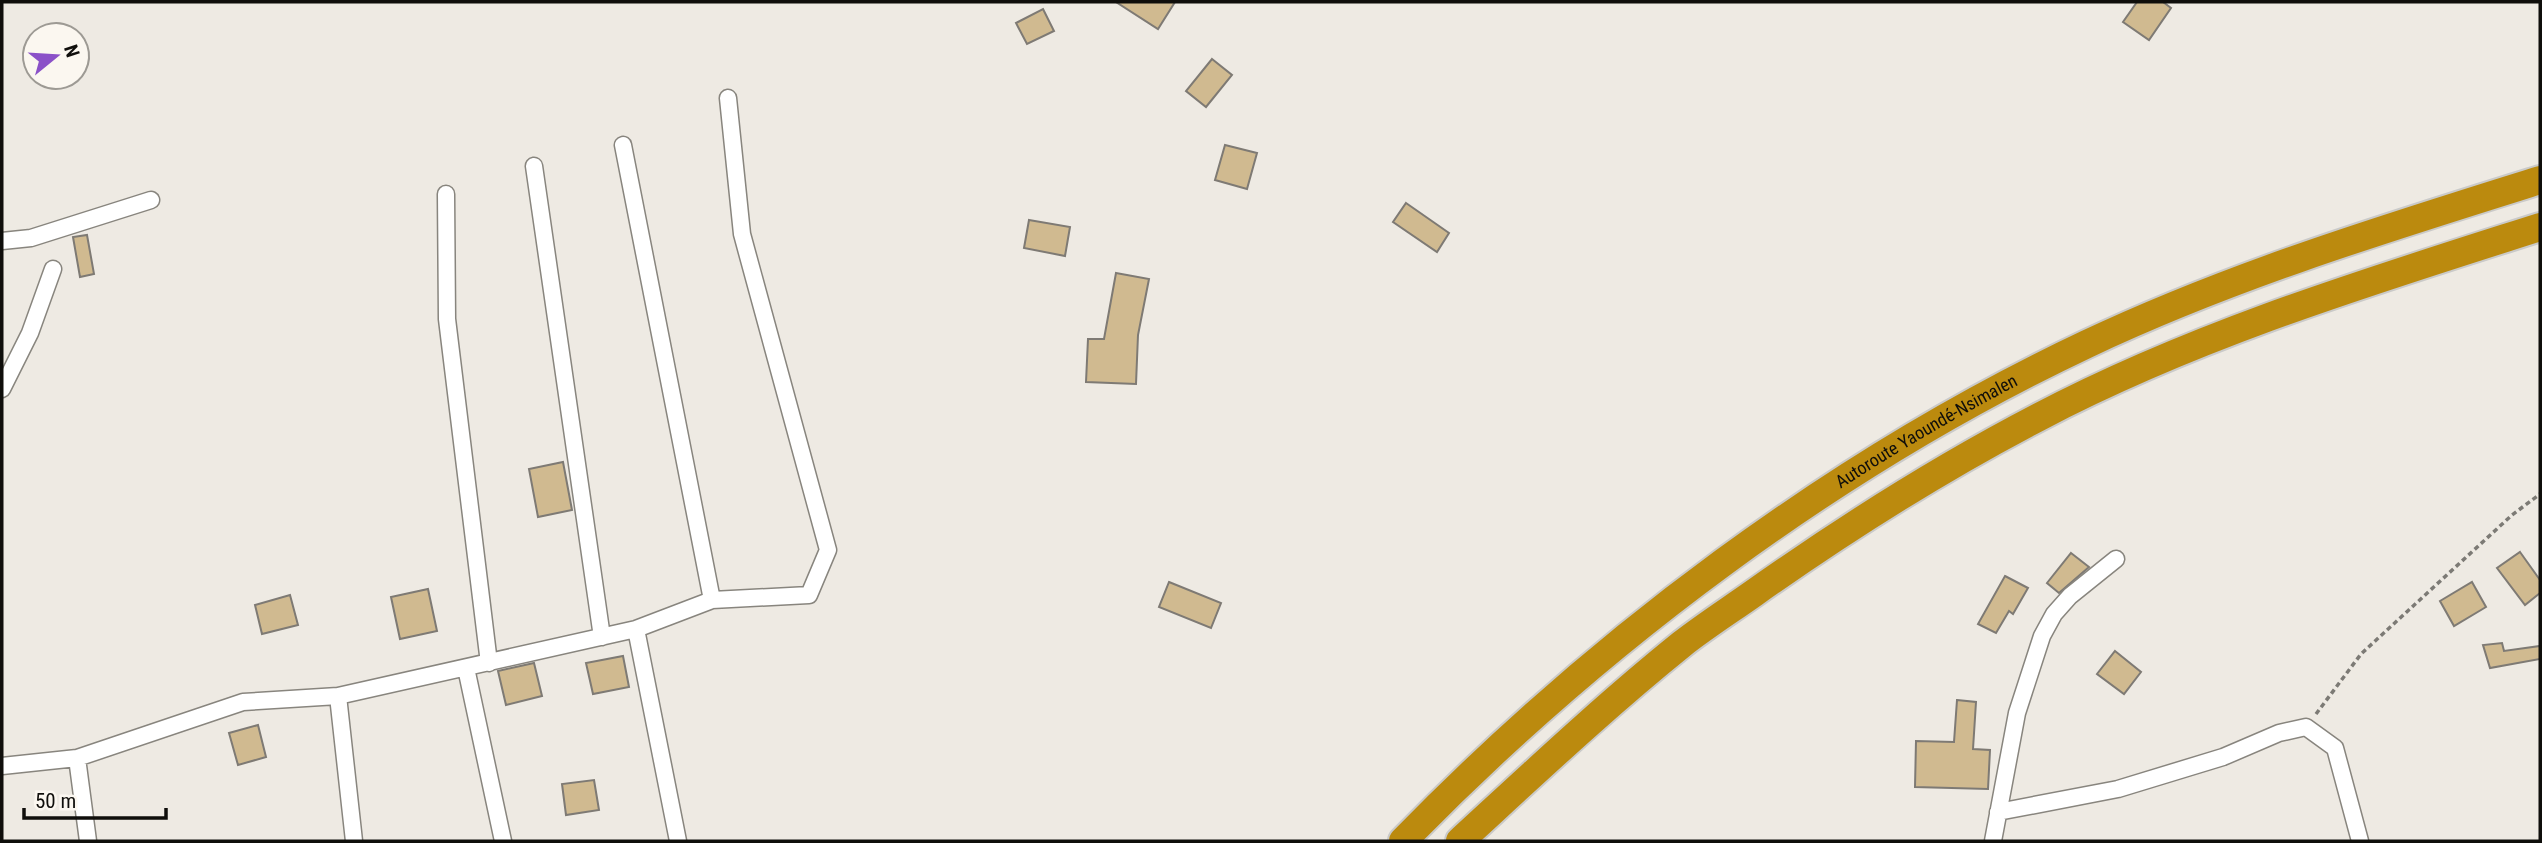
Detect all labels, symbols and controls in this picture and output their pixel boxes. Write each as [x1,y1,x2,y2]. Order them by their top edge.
north arrow [21,21,91,91]
text: N [59,42,84,60]
street label: Autoroute Yaoundé-Nsimalen [1831,370,2021,492]
scale bar [24,776,166,820]
text: 50 m [35,789,76,813]

